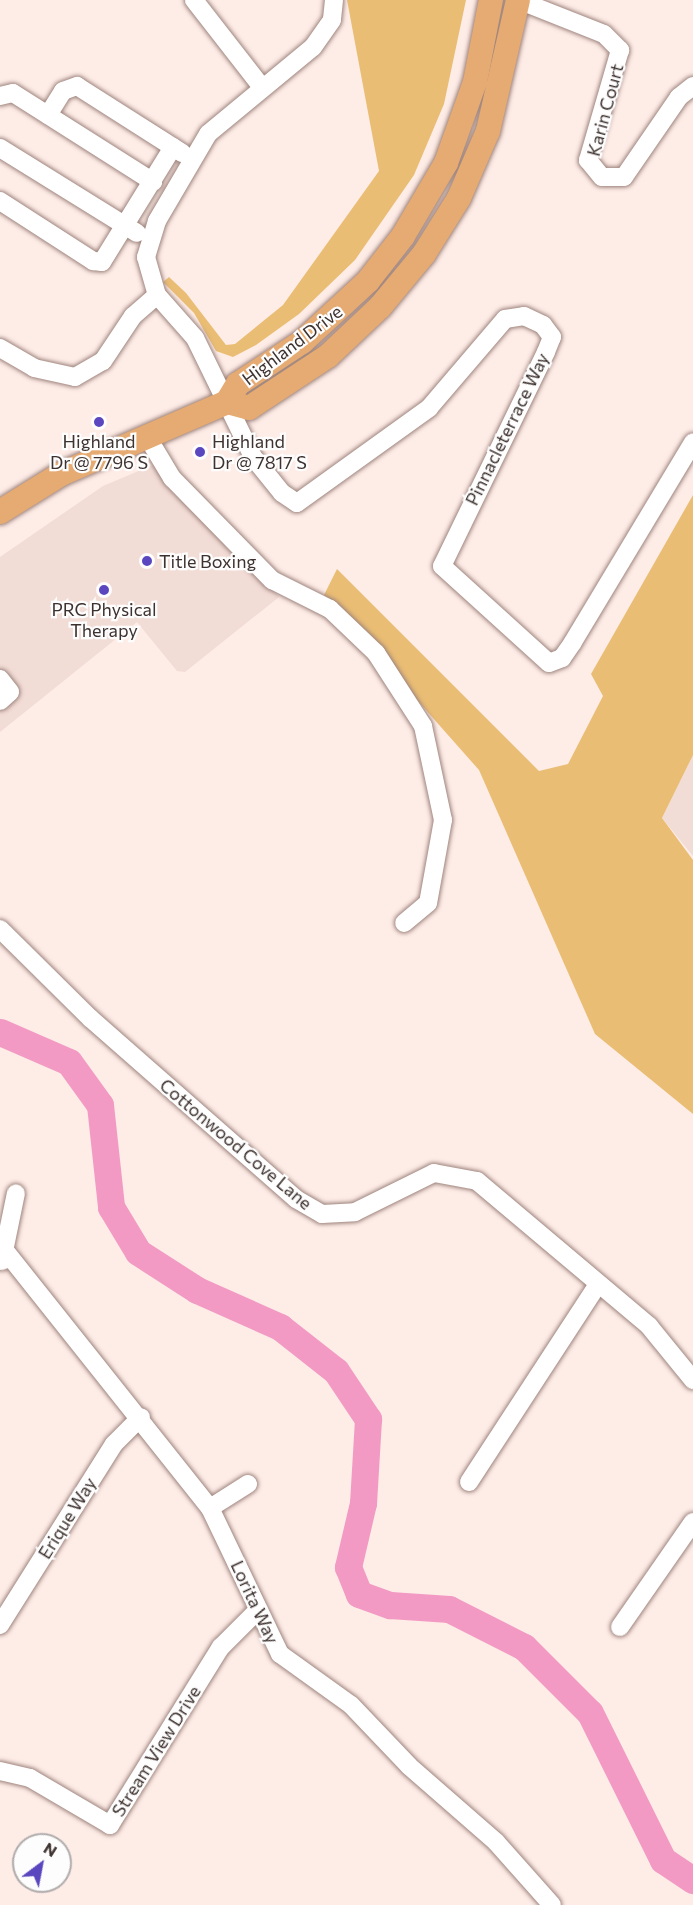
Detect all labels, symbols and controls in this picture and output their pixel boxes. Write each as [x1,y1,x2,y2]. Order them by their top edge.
street label: Karin Court [582,61,628,159]
street label: Highland Drive [238,300,346,390]
street label: Pinnacleterrace Way [461,349,553,509]
marker: Highland Dr @ 7796 S [92,415,106,429]
place label: Highland Dr @ 7796 S [50,431,148,474]
place label: Highland Dr @ 7817 S [212,431,307,474]
marker: Highland Dr @ 7817 S [193,445,207,459]
place label: Title Boxing [159,550,256,572]
marker: Title Boxing [140,554,154,568]
marker: PRC Physical Therapy [97,583,111,597]
place label: PRC Physical Therapy [51,599,157,642]
street label: Cottonwood Cove Lane [156,1074,316,1214]
street label: Erique Way [33,1473,101,1563]
street label: Lorita Way [226,1557,284,1647]
street label: Stream View Drive [107,1682,205,1820]
north arrow [12,1833,72,1893]
text: N [41,1838,61,1860]

